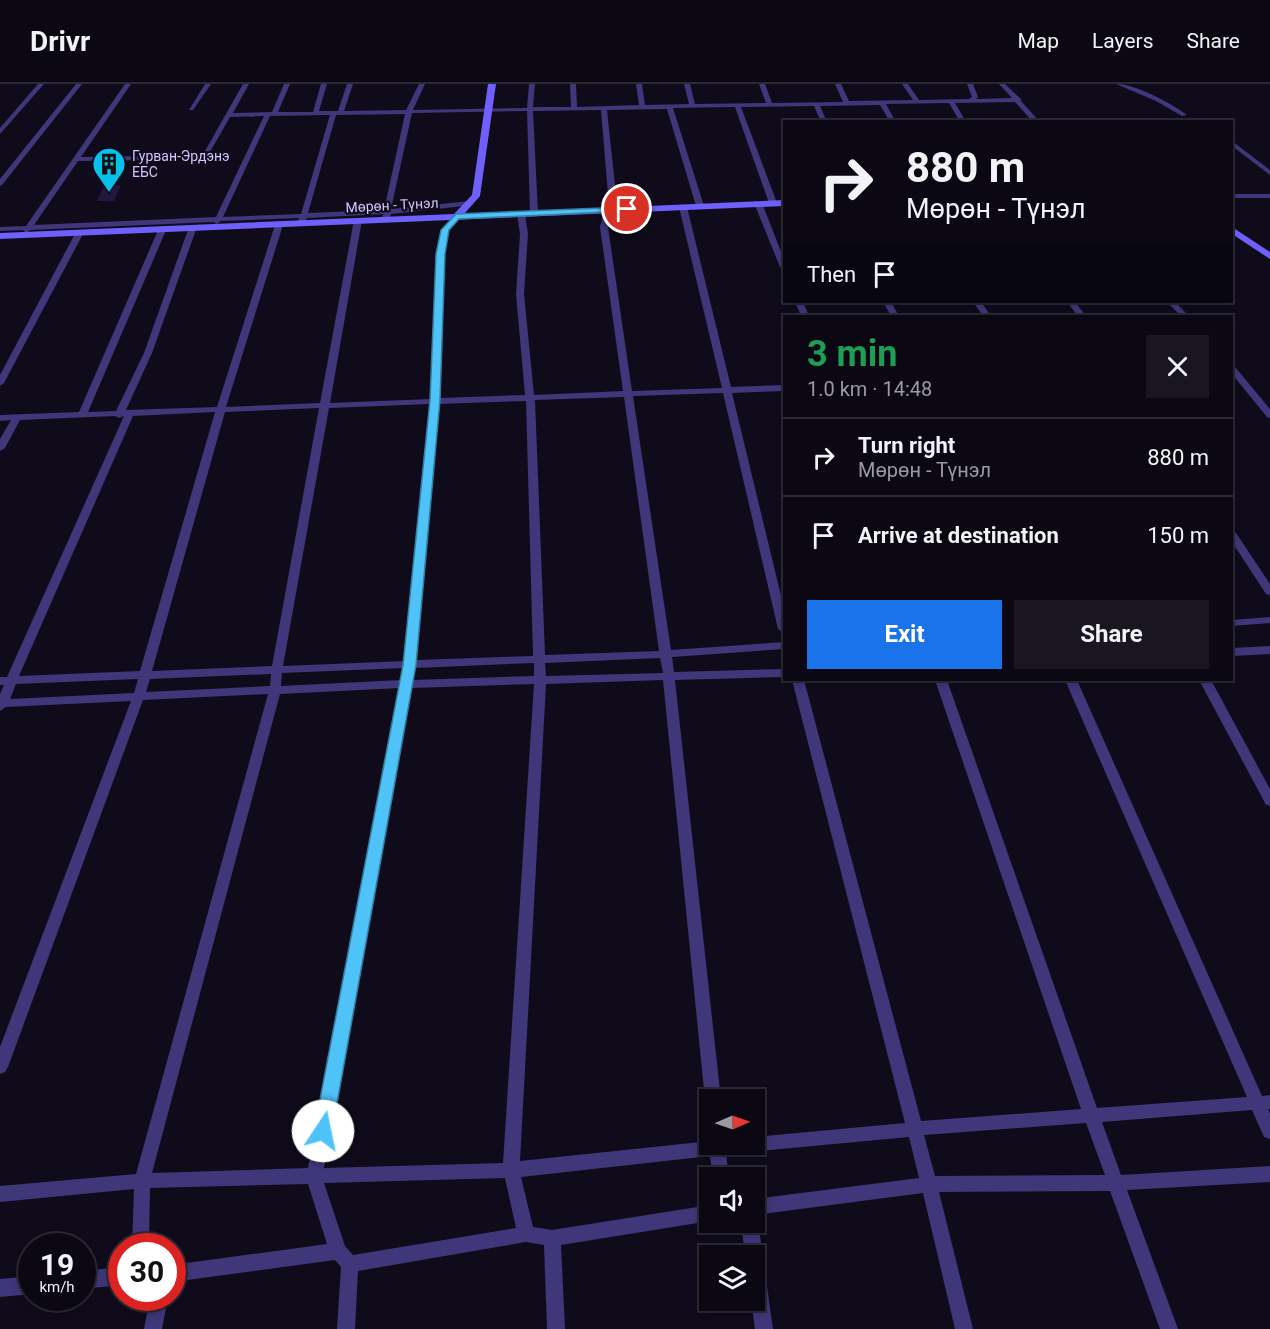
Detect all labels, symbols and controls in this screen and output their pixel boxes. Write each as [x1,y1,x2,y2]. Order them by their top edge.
text: Drivr [30,25,90,58]
text: Map [1017,29,1059,53]
text: Layers [1092,29,1153,53]
text: Share [1186,29,1240,53]
text: 880 m [906,143,1025,192]
icon: right [807,144,885,222]
building icon: Гурван-Эрдэнэ ЕБС [91,146,127,193]
place label: Гурван-Эрдэнэ ЕБС [132,148,230,180]
pin [601,183,652,234]
icon: arrive [610,192,643,225]
text: Мөрөн - Түнэл [906,193,1086,225]
street label: Мөрөн - Түнэл [345,195,439,215]
icon: arrive [868,258,901,291]
text: Then [807,262,856,287]
text: 3 min [807,333,898,375]
button: close [1146,335,1209,398]
text: 1.0 km · 14:48 [807,377,932,401]
text: Turn right [858,433,955,458]
icon: right [807,441,840,474]
text: 880 m [1147,445,1209,470]
text: Мөрөн - Түнэл [858,458,991,482]
icon: arrive [807,519,840,552]
text: Arrive at destination [858,523,1059,548]
text: 150 m [1147,523,1209,548]
button: Exit [807,600,1002,669]
button: Share [1014,600,1209,669]
north arrow [699,1089,765,1155]
map controls [699,1089,765,1311]
position arrow [291,1099,355,1163]
button: sound [699,1167,765,1233]
speed limit sign: 30 [108,1233,186,1311]
button: layers [699,1245,765,1311]
text: 19 [40,1247,74,1282]
text: km/h [39,1278,75,1296]

